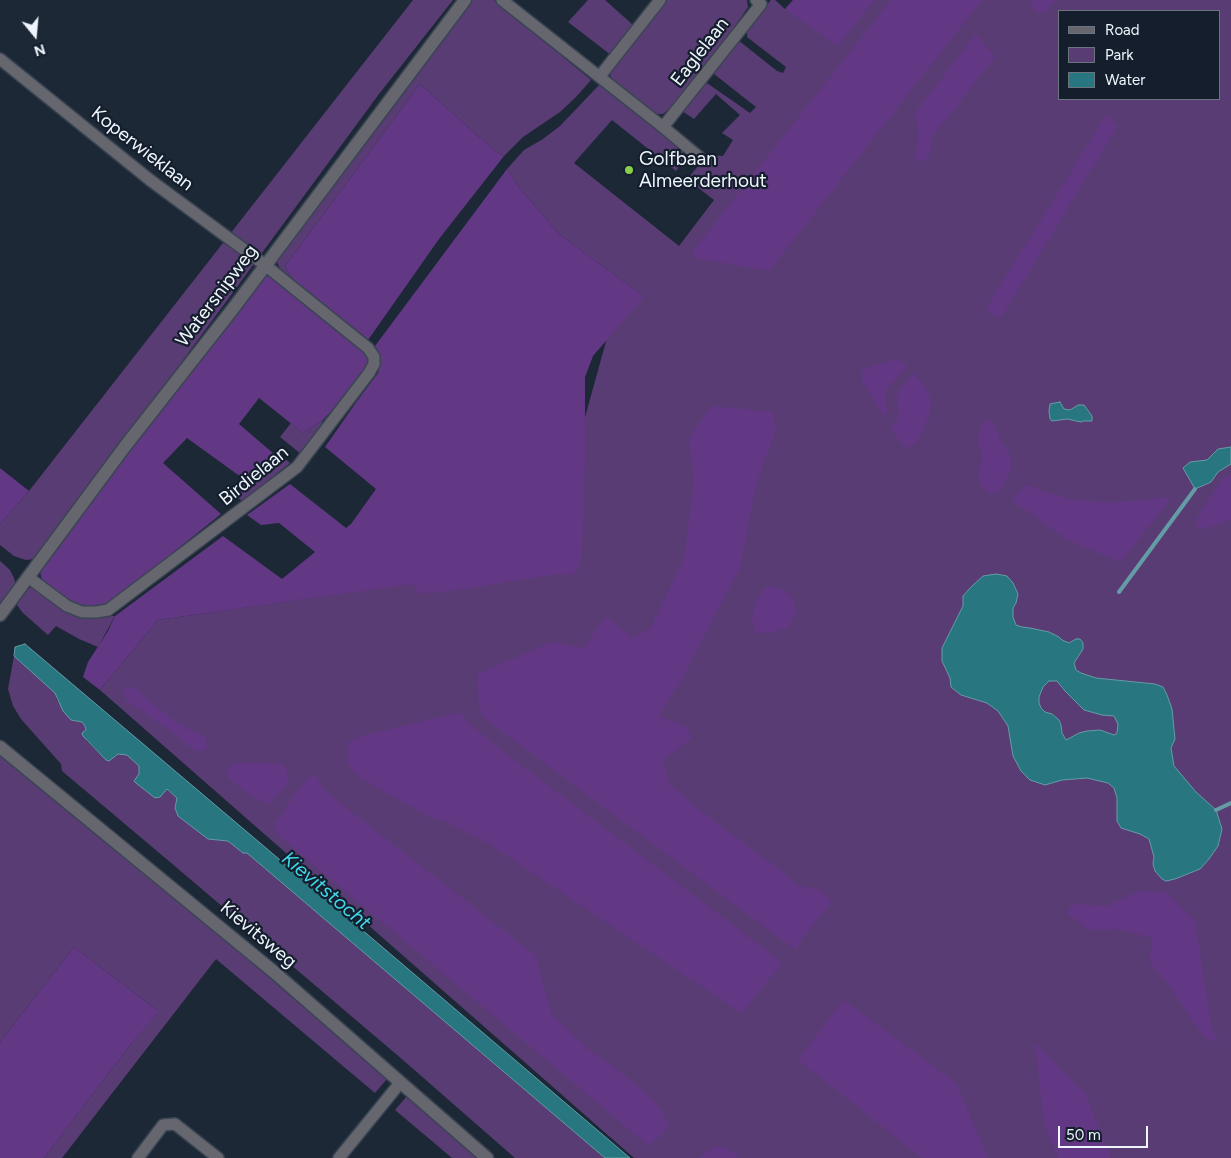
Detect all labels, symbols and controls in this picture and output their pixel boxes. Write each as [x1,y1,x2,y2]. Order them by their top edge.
north arrow [10,10,60,60]
legend [1058,10,1221,100]
street label: Eaglelaan [666,13,734,91]
text: Road [1105,21,1140,39]
text: N [32,40,47,60]
text: Park [1105,46,1134,64]
text: Water [1105,71,1145,89]
street label: Koperwieklaan [86,102,198,196]
place label: Golfbaan Almeerderhout [639,148,767,192]
marker: Golfbaan Almeerderhout [623,164,635,176]
street label: Watersnipweg [171,240,263,352]
street label: Birdielaan [215,441,293,511]
water label: Kievitstocht [277,847,375,935]
street label: Kievitsweg [215,896,301,974]
scale bar [1061,1116,1151,1148]
text: 50 m [1066,1126,1101,1144]

